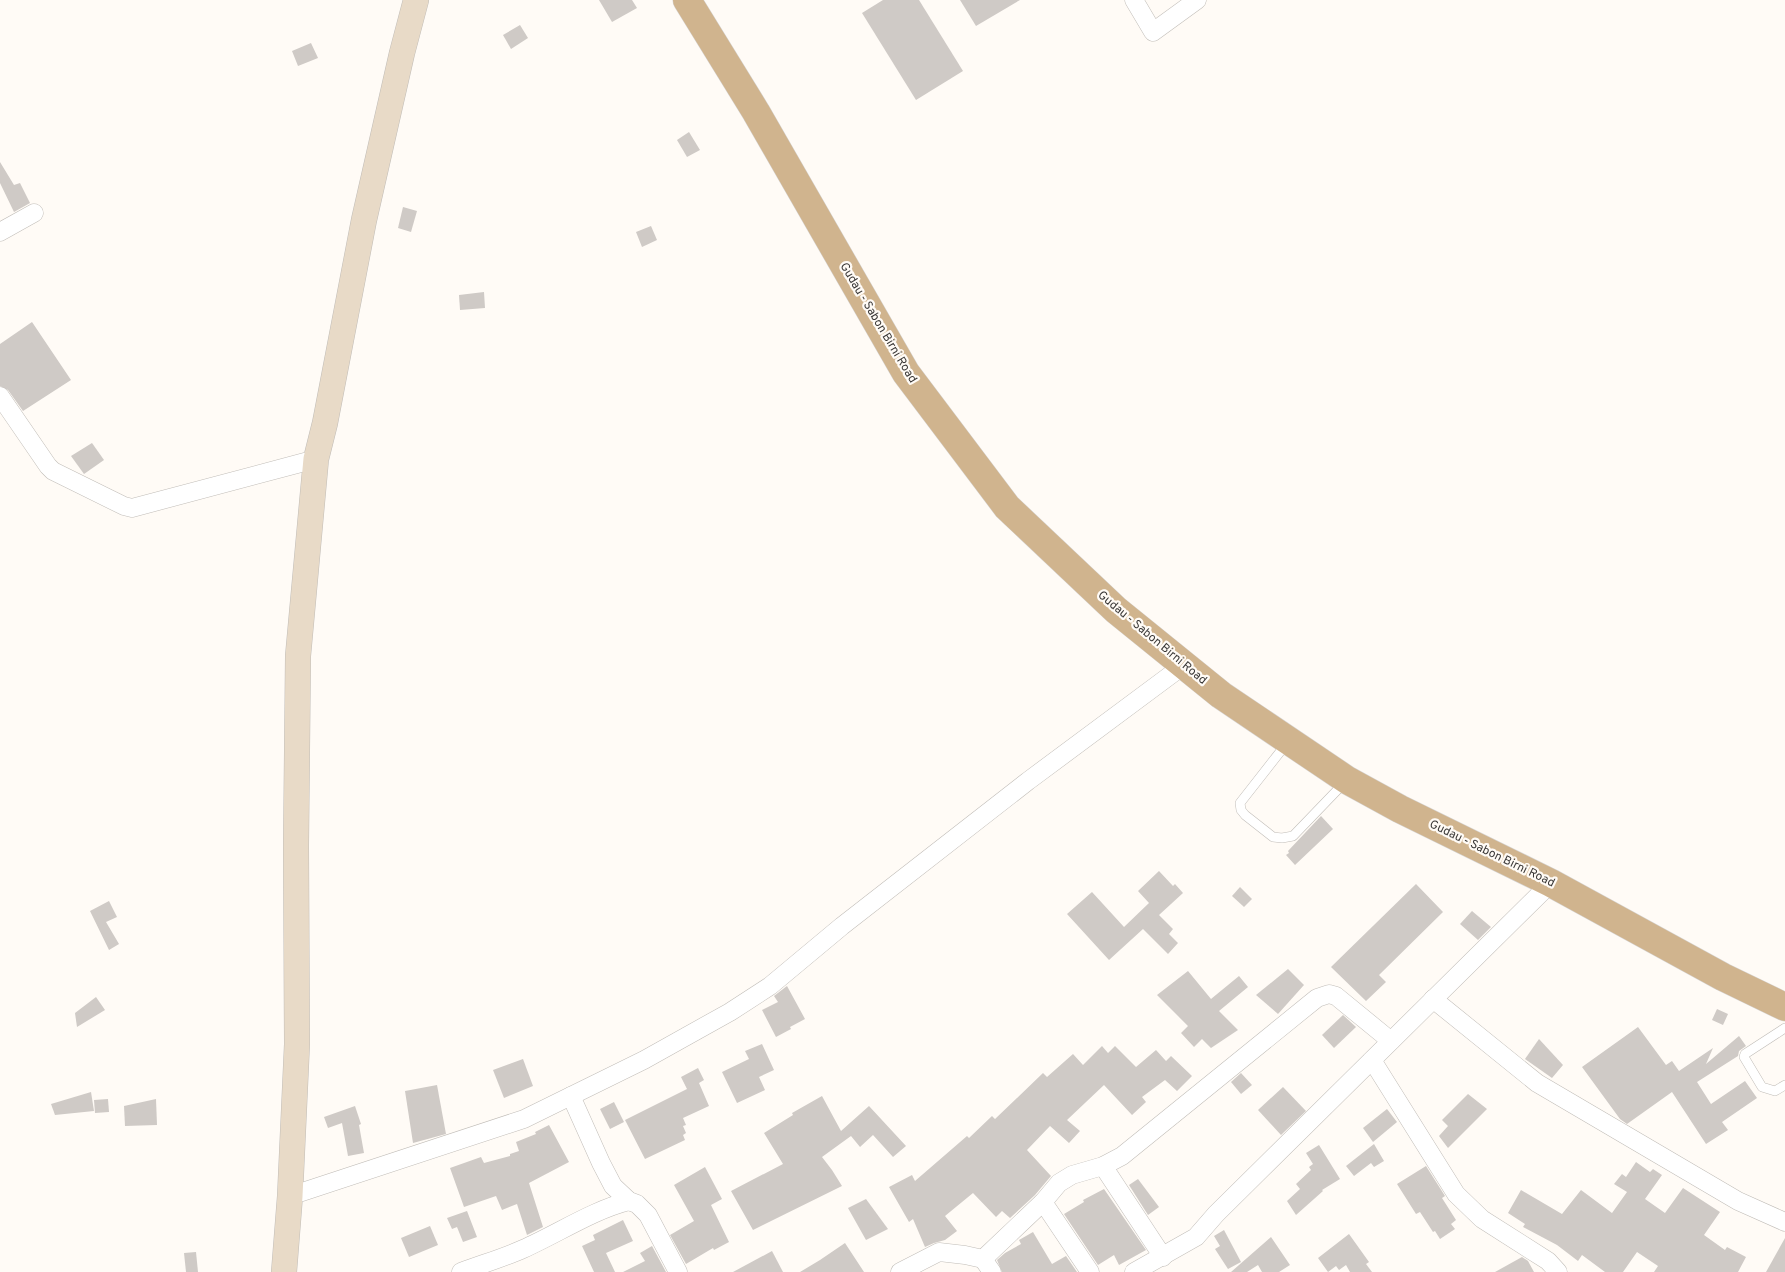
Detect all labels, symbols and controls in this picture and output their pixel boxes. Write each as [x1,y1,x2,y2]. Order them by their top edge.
street label: Gudau - Sabon Birni Road [836,260,920,386]
street label: Gudau - Sabon Birni Road [1094,588,1210,688]
street label: Gudau - Sabon Birni Road [1427,817,1557,891]

